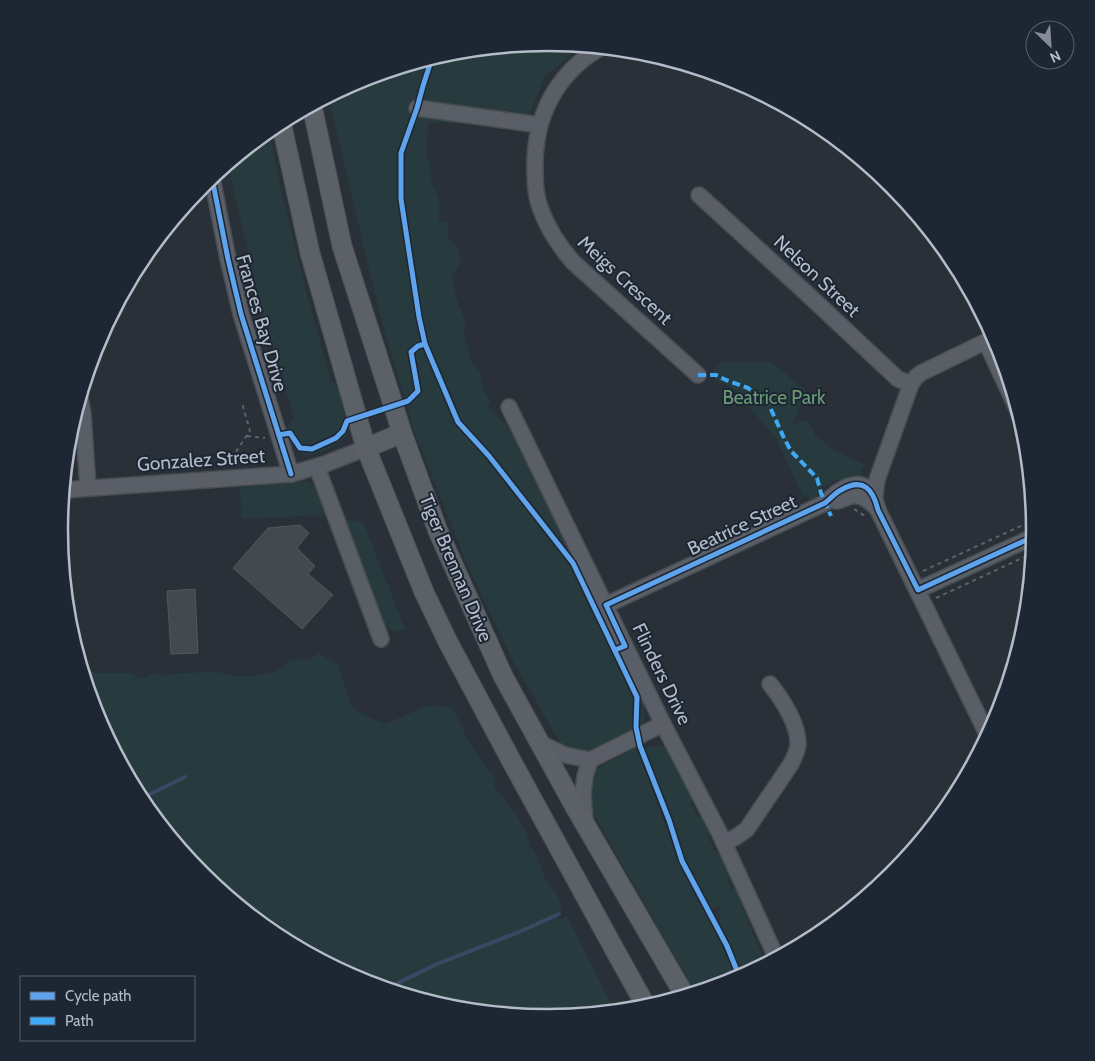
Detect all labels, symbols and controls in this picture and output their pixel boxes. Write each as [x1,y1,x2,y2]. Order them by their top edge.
north arrow [1025,20,1075,70]
text: N [1047,47,1064,67]
street label: Meigs Crescent [573,230,677,330]
street label: Nelson Street [769,230,865,322]
street label: Frances Bay Drive [231,252,293,394]
park label: Beatrice Park [722,386,826,409]
street label: Gonzalez Street [136,444,266,476]
street label: Beatrice Street [684,489,801,560]
street label: Tiger Brennan Drive [415,491,498,645]
street label: Flinders Drive [628,619,697,729]
legend [20,976,195,1041]
text: Cycle path [65,987,131,1005]
text: Path [65,1012,94,1030]

